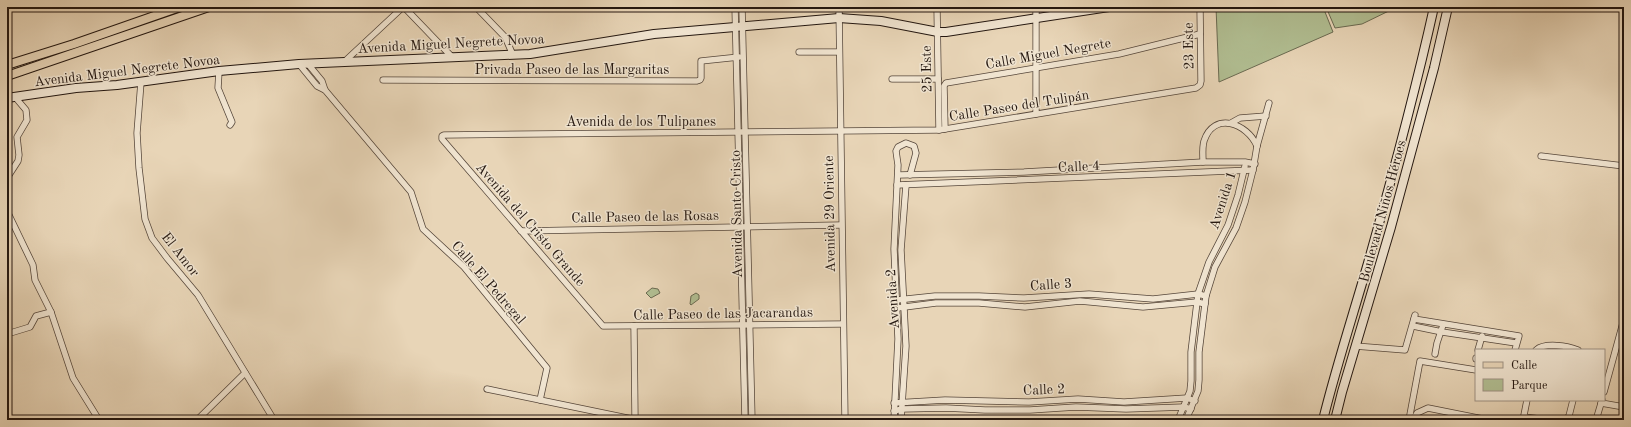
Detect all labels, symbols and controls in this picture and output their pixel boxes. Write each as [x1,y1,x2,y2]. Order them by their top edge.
street label: 23 Este [1182,22,1196,70]
street label: Avenida Miguel Negrete Novoa [357,32,545,56]
street label: Calle Miguel Negrete [984,36,1112,72]
street label: 25 Este [920,45,934,93]
street label: Avenida Miguel Negrete Novoa [33,53,221,89]
street label: Privada Paseo de las Margaritas [475,63,669,77]
street label: Calle Paseo del Tulipán [948,88,1091,124]
street label: Avenida de los Tulipanes [566,115,716,129]
street label: Boulevard Niños Héroes [1357,139,1409,284]
street label: Avenida Santo Cristo [729,150,745,278]
street label: Avenida 29 Oriente [822,155,838,273]
street label: Calle 4 [1058,159,1101,175]
street label: Avenida del Cristo Grande [473,160,588,289]
street label: Avenida 1 [1207,169,1239,231]
street label: Calle Paseo de las Rosas [571,209,719,225]
street label: El Amor [159,230,202,280]
street label: Calle El Pedregal [449,239,528,327]
street label: Avenida 2 [884,268,902,330]
street label: Calle 3 [1029,277,1073,293]
street label: Calle Paseo de las Jacarandas [633,305,813,323]
legend [1475,349,1605,401]
text: Calle [1511,360,1537,372]
text: Parque [1511,380,1548,392]
street label: Calle 2 [1023,382,1065,398]

